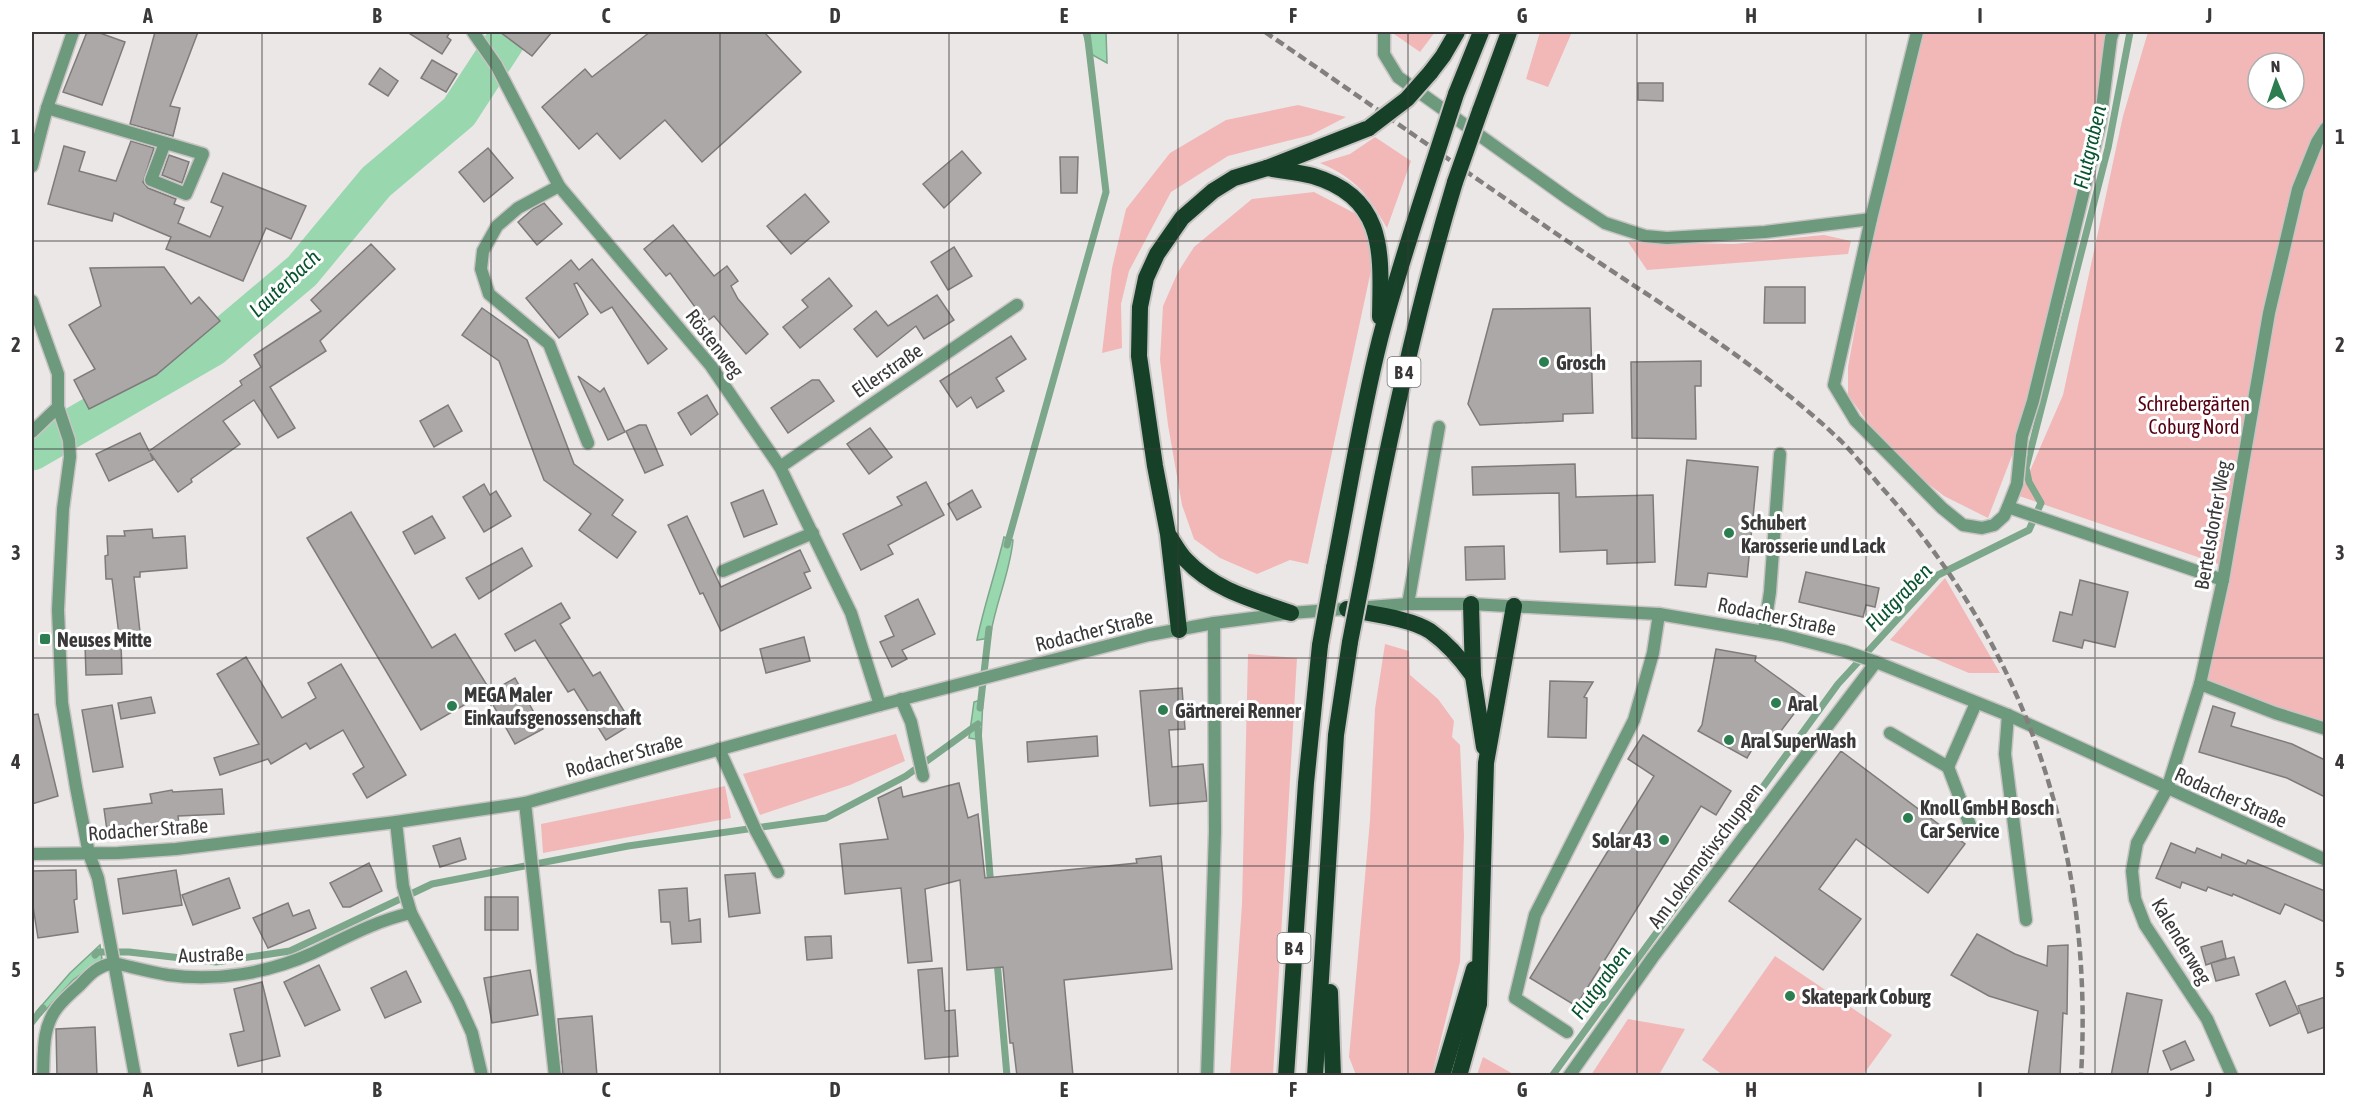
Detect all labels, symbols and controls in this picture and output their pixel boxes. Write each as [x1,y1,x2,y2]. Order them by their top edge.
text: A [142,4,153,27]
text: B [372,4,382,27]
text: C [602,4,611,27]
text: D [829,4,841,27]
text: E [1060,4,1069,27]
text: F [1289,4,1297,27]
text: G [1517,4,1528,27]
text: H [1745,4,1757,27]
text: I [1977,4,1983,27]
text: J [2205,4,2212,27]
north arrow [2246,51,2306,111]
text: N [2270,57,2281,75]
water label: Flutgraben [2068,103,2110,191]
text: 1 [11,125,21,148]
text: 1 [2335,125,2345,148]
water label: Lauterbach [244,244,324,322]
street label: Röstenweg [681,304,749,382]
text: 2 [11,333,21,356]
text: 2 [2335,333,2345,356]
street label: Ellerstraße [847,338,927,402]
place label: Grosch [1556,351,1606,374]
marker: Grosch [1537,355,1551,369]
road number: B 4 [1388,357,1420,387]
park label: Schrebergärten Coburg Nord [2138,392,2250,438]
street label: Bertelsdorfer Weg [2189,458,2235,591]
place label: Schubert Karosserie und Lack [1741,511,1886,557]
marker: Schubert Karosserie und Lack [1722,526,1736,540]
text: 3 [11,541,21,564]
text: 3 [2335,541,2345,564]
water label: Flutgraben [1860,558,1936,636]
street label: Rodacher Straße [1716,592,1838,640]
street label: Rodacher Straße [1033,604,1155,656]
place label: Neuses Mitte [57,628,152,651]
marker: Neuses Mitte [38,632,52,646]
place label: MEGA Maler Einkaufsgenossenschaft [464,683,641,729]
place label: Aral [1787,692,1819,715]
marker: Aral [1769,696,1783,710]
marker: MEGA Maler Einkaufsgenossenschaft [445,699,459,713]
place label: Gärtnerei Renner [1175,699,1302,722]
marker: Gärtnerei Renner [1156,703,1170,717]
street label: Rodacher Straße [563,728,685,782]
place label: Aral SuperWash [1740,729,1856,752]
marker: Aral SuperWash [1722,733,1736,747]
text: 4 [10,750,21,773]
text: 4 [2334,750,2345,773]
street label: Rodacher Straße [2171,762,2291,832]
street label: Am Lokomotivschuppen [1643,778,1767,932]
place label: Knoll GmbH Bosch Car Service [1920,796,2054,842]
marker: Knoll GmbH Bosch Car Service [1901,811,1915,825]
street label: Rodacher Straße [87,813,209,845]
place label: Solar 43 [1592,829,1652,852]
marker: Solar 43 [1657,833,1671,847]
street label: Kalenderweg [2147,894,2217,989]
road number: B 4 [1278,933,1310,963]
street label: Austraße [178,941,244,967]
water label: Flutgraben [1565,941,1635,1023]
text: 5 [11,958,21,981]
text: 5 [2335,958,2345,981]
place label: Skatepark Coburg [1802,985,1931,1008]
marker: Skatepark Coburg [1783,989,1797,1003]
text: A [142,1078,153,1101]
text: B [372,1078,382,1101]
text: C [602,1078,611,1101]
text: D [829,1078,841,1101]
text: E [1060,1078,1069,1101]
text: F [1289,1078,1297,1101]
text: G [1517,1078,1528,1101]
text: H [1745,1078,1757,1101]
text: I [1977,1078,1983,1101]
text: J [2205,1078,2212,1101]

